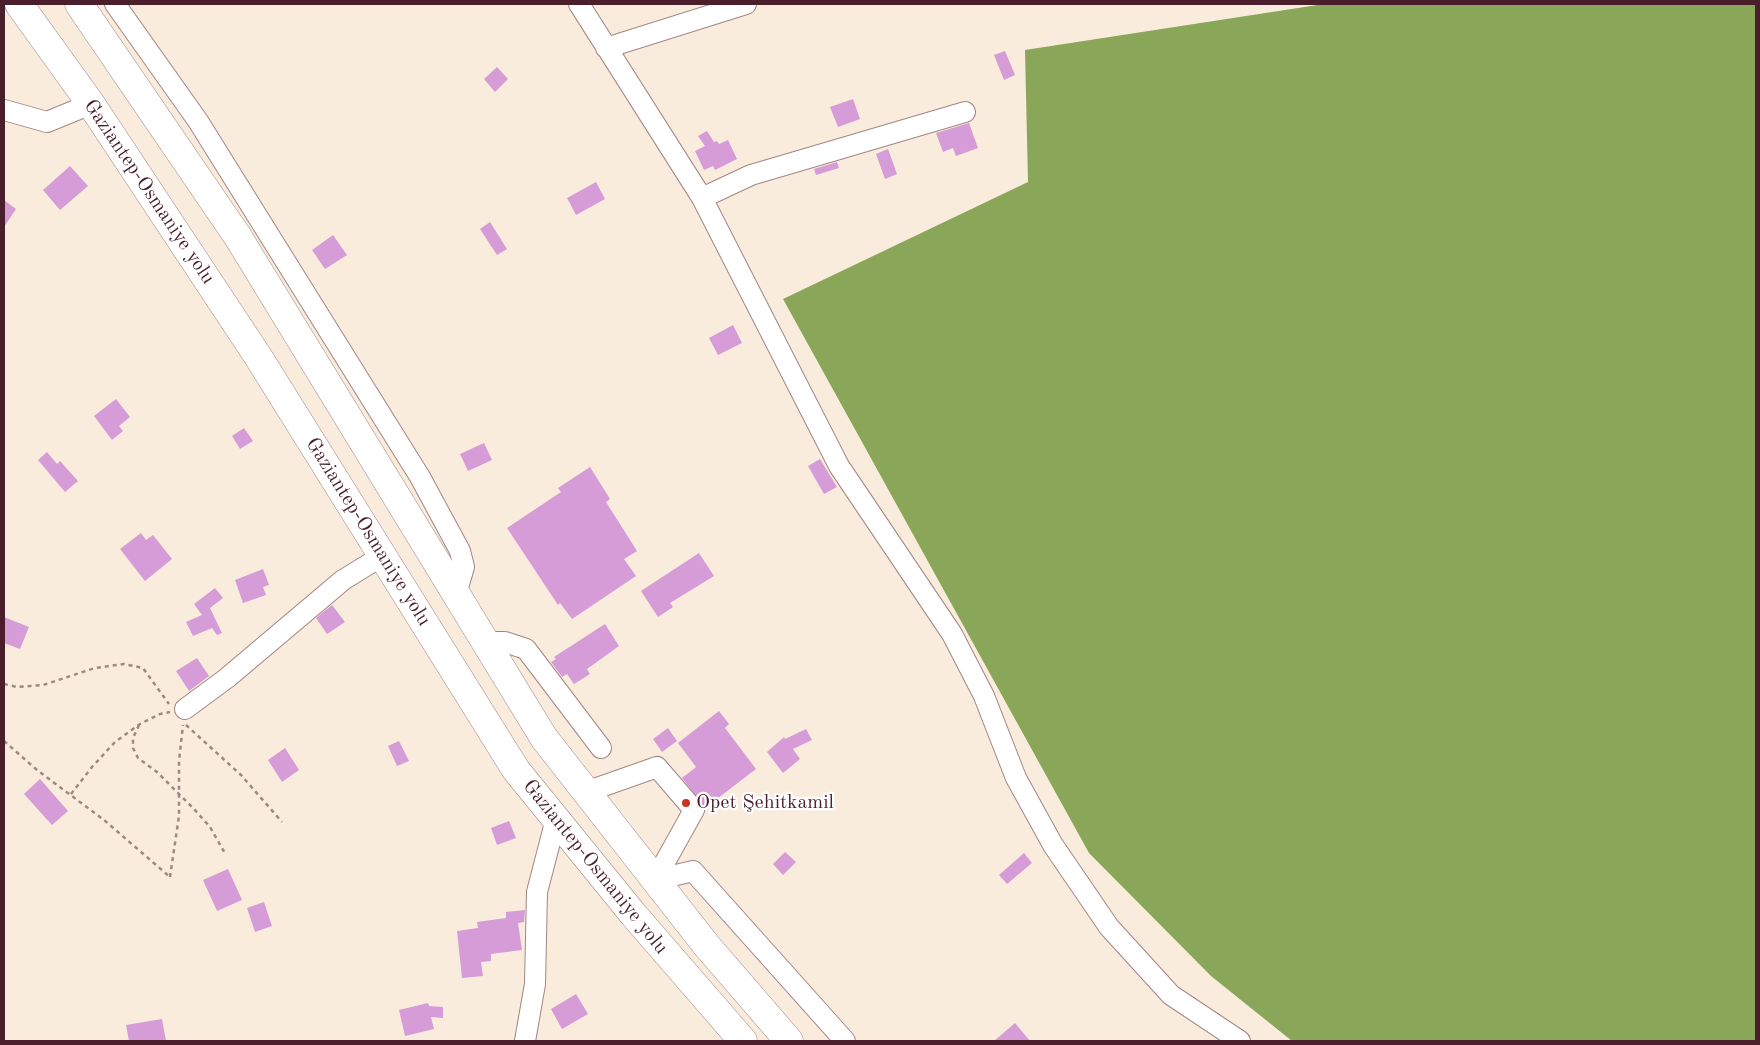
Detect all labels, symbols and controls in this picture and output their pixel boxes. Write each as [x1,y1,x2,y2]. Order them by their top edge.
street label: Gaziantep-Osmaniye yolu [78,95,220,289]
street label: Gaziantep-Osmaniye yolu [300,433,436,631]
street label: Gaziantep-Osmaniye yolu [517,775,673,959]
place label: Opet Şehitkamil [696,791,834,815]
marker: Opet Şehitkamil [680,797,692,809]

